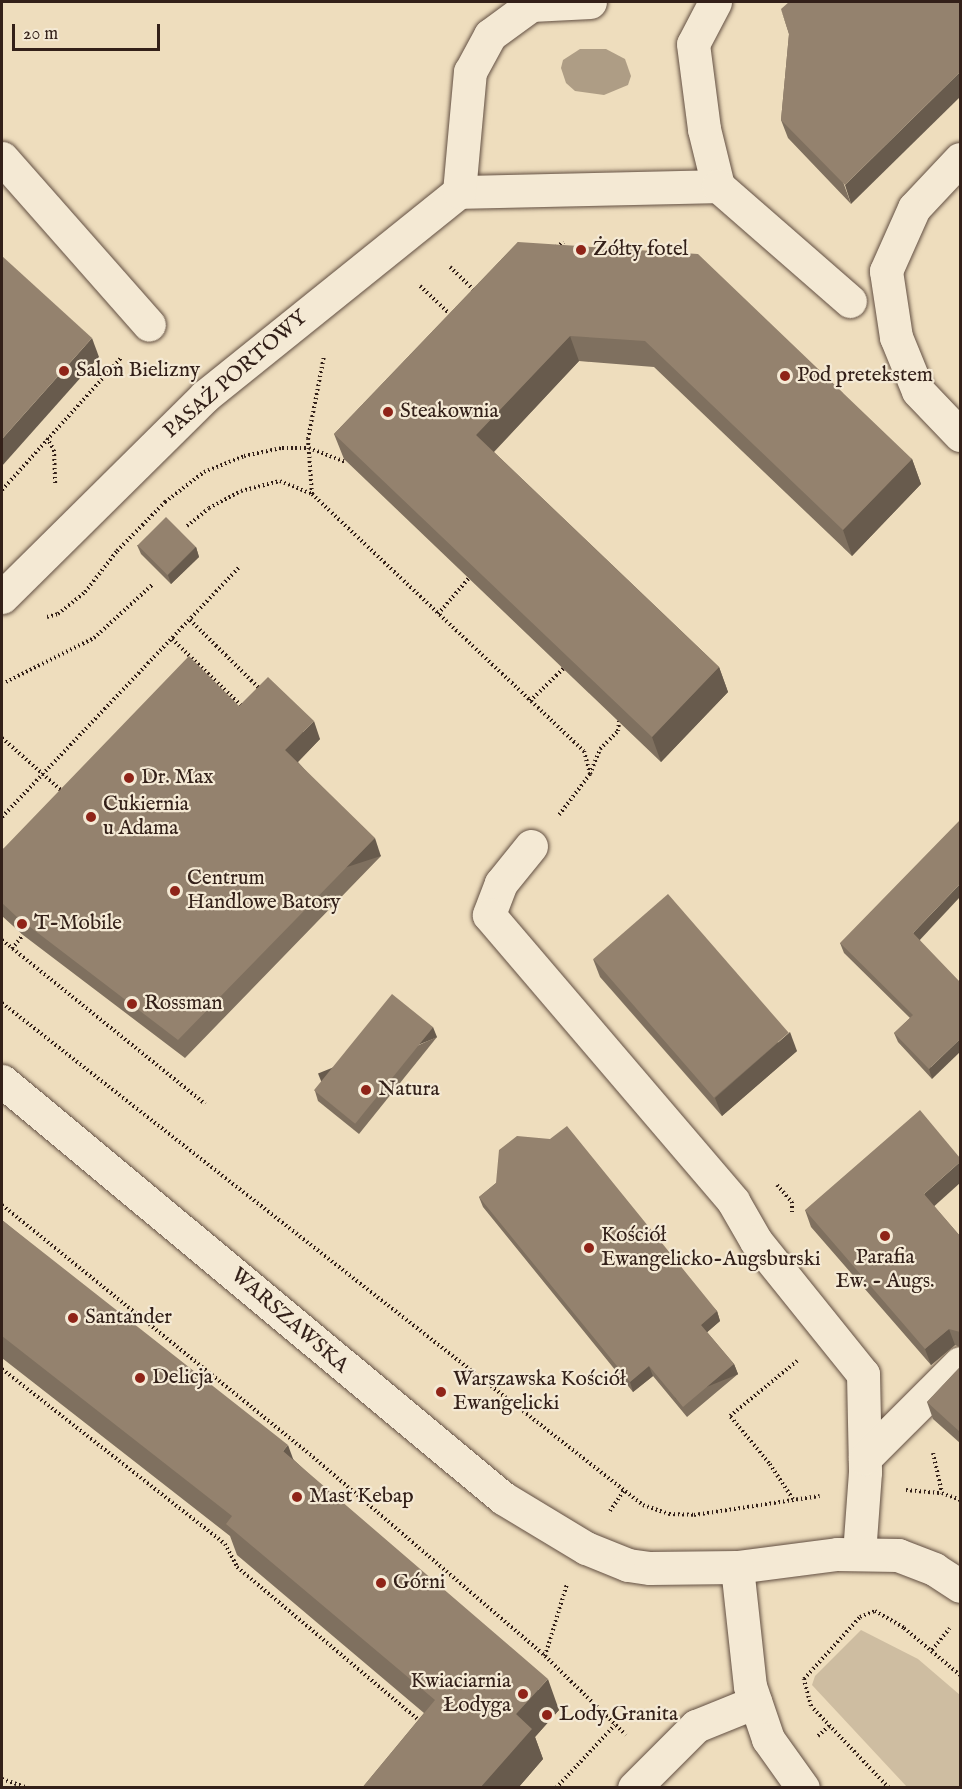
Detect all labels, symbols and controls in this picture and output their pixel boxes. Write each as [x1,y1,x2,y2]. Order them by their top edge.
scale bar [15,12,164,50]
text: 20 m [23,23,58,46]
place label: Żółty fotel [593,237,688,263]
marker: Żółty fotel [574,243,588,257]
street label: PASAŻ PORTOWY [159,306,313,444]
place label: Salon Bielizny [76,358,200,384]
place label: Pod pretekstem [797,363,933,389]
marker: Salon Bielizny [57,364,71,378]
marker: Pod pretekstem [778,369,792,383]
place label: Steakownia [400,399,499,425]
marker: Steakownia [381,405,395,419]
place label: Dr. Max [141,765,213,791]
marker: Dr. Max [122,771,136,785]
place label: Cukiernia u Adama [103,792,189,842]
marker: Cukiernia u Adama [84,810,98,824]
place label: Centrum Handlowe Batory [187,866,341,916]
marker: Centrum Handlowe Batory [168,884,182,898]
place label: T-Mobile [34,911,122,937]
marker: T-Mobile [15,917,29,931]
place label: Rossman [144,991,222,1017]
marker: Rossman [125,997,139,1011]
place label: Natura [378,1077,440,1103]
marker: Natura [359,1083,373,1097]
place label: Kościół Ewangelicko-Augsburski [601,1223,821,1273]
marker: Parafia Ew. - Augs. [878,1229,892,1243]
marker: Kościół Ewangelicko-Augsburski [582,1241,596,1255]
place label: Parafia Ew. - Augs. [835,1245,935,1295]
street label: WARSZAWSKA [225,1263,353,1379]
place label: Santander [85,1305,172,1331]
marker: Santander [66,1311,80,1325]
place label: Delicja [152,1365,213,1391]
place label: Warszawska Kościół Ewangelicki [453,1367,626,1417]
marker: Delicja [133,1371,147,1385]
marker: Warszawska Kościół Ewangelicki [434,1385,448,1399]
place label: Mast Kebap [309,1484,414,1510]
marker: Mast Kebap [290,1490,304,1504]
place label: Górni [393,1570,445,1596]
marker: Górni [374,1576,388,1590]
place label: Kwiaciarnia Łodyga [411,1669,511,1719]
marker: Kwiaciarnia Łodyga [516,1687,530,1701]
place label: Lody Granita [559,1702,678,1728]
marker: Lody Granita [540,1708,554,1722]

